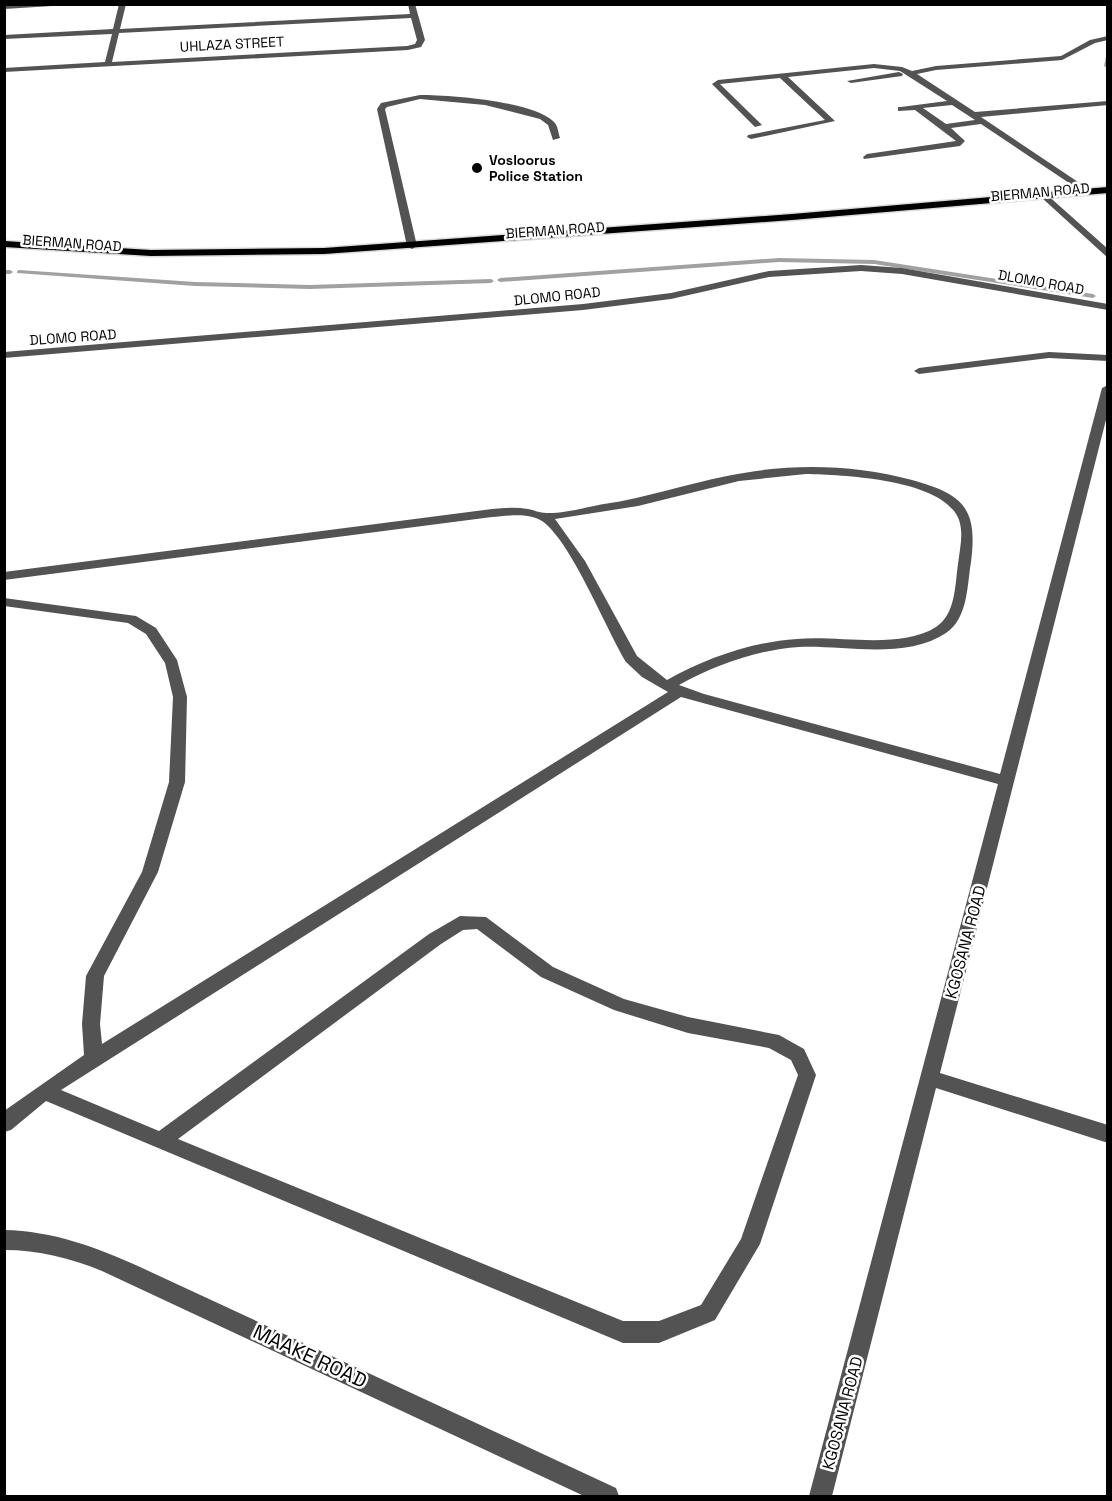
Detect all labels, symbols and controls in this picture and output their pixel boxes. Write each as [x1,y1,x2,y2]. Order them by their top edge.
street label: UHLAZA STREET [179,32,285,56]
place label: Vosloorus Police Station [489,151,583,185]
marker: Vosloorus Police Station [470,161,484,175]
street label: BIERMAN ROAD [990,179,1090,205]
street label: BIERMAN ROAD [505,218,605,242]
street label: BIERMAN ROAD [22,231,122,255]
street label: DLOMO ROAD [996,266,1086,298]
street label: DLOMO ROAD [513,282,601,310]
street label: DLOMO ROAD [29,325,117,349]
street label: KGOSANA ROAD [940,883,991,1001]
street label: MAAKE ROAD [249,1318,371,1394]
street label: KGOSANA ROAD [817,1354,868,1472]

